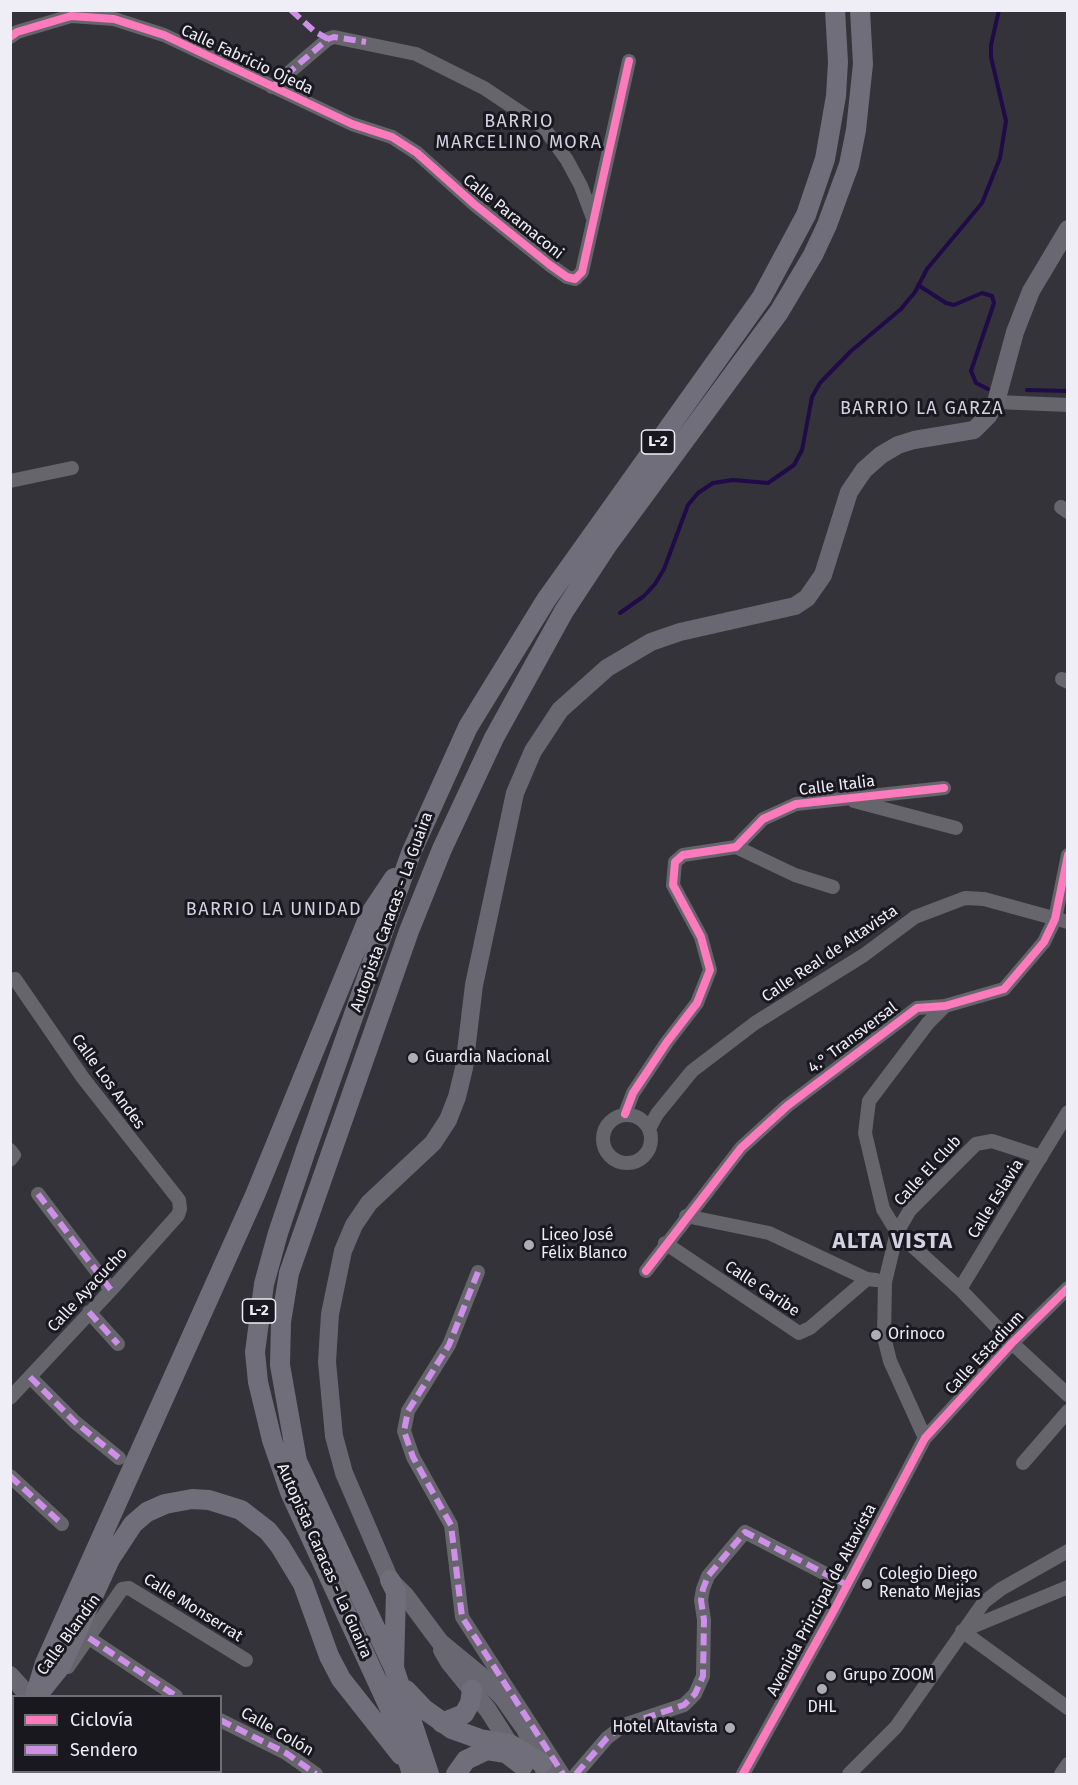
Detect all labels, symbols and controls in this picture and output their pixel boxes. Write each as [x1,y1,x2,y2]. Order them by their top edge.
street label: Calle Fabricio Ojeda [178,21,316,99]
district label: BARRIO MARCELINO MORA [435,111,603,154]
street label: Calle Paramaconi [459,171,567,263]
district label: BARRIO LA GARZA [840,398,1004,420]
road number: L-2 [642,430,674,454]
street label: Calle Italia [798,772,876,800]
street label: Autopista Caracas - La Guaira [347,809,437,1015]
district label: BARRIO LA UNIDAD [186,899,362,921]
street label: Calle Real de Altavista [758,901,902,1007]
street label: 4.° Transversal [805,998,901,1078]
street label: Calle Los Andes [67,1031,149,1133]
place label: Guardia Nacional [425,1048,550,1068]
marker: Guardia Nacional [406,1051,420,1065]
street label: Calle El Club [891,1132,965,1210]
street label: Calle Eslavia [964,1156,1028,1242]
place label: Liceo José Félix Blanco [541,1226,627,1264]
district label: ALTA VISTA [832,1229,954,1255]
marker: Liceo José Félix Blanco [522,1238,536,1252]
street label: Calle Ayacucho [44,1244,132,1336]
street label: Calle Caribe [721,1257,803,1321]
road number: L-2 [242,1299,276,1323]
street label: Calle Estadium [941,1307,1029,1399]
place label: Orinoco [888,1325,945,1345]
marker: Orinoco [869,1328,883,1342]
street label: Autopista Caracas - La Guaira [272,1461,376,1661]
street label: Avenida Principal de Altavista [763,1501,881,1699]
place label: Colegio Diego Renato Mejias [879,1565,981,1603]
street label: Calle Monserrat [140,1570,246,1646]
marker: Colegio Diego Renato Mejias [860,1577,874,1591]
street label: Calle Blandín [33,1591,105,1679]
place label: Grupo ZOOM [843,1666,934,1686]
marker: Grupo ZOOM [824,1669,838,1683]
marker: DHL [815,1682,829,1696]
legend [12,1695,222,1773]
place label: DHL [807,1698,837,1718]
street label: Calle Colón [237,1703,317,1761]
text: Ciclovía [70,1709,133,1731]
place label: Hotel Altavista [612,1718,718,1738]
marker: Hotel Altavista [723,1721,737,1735]
text: Sendero [70,1739,138,1761]

